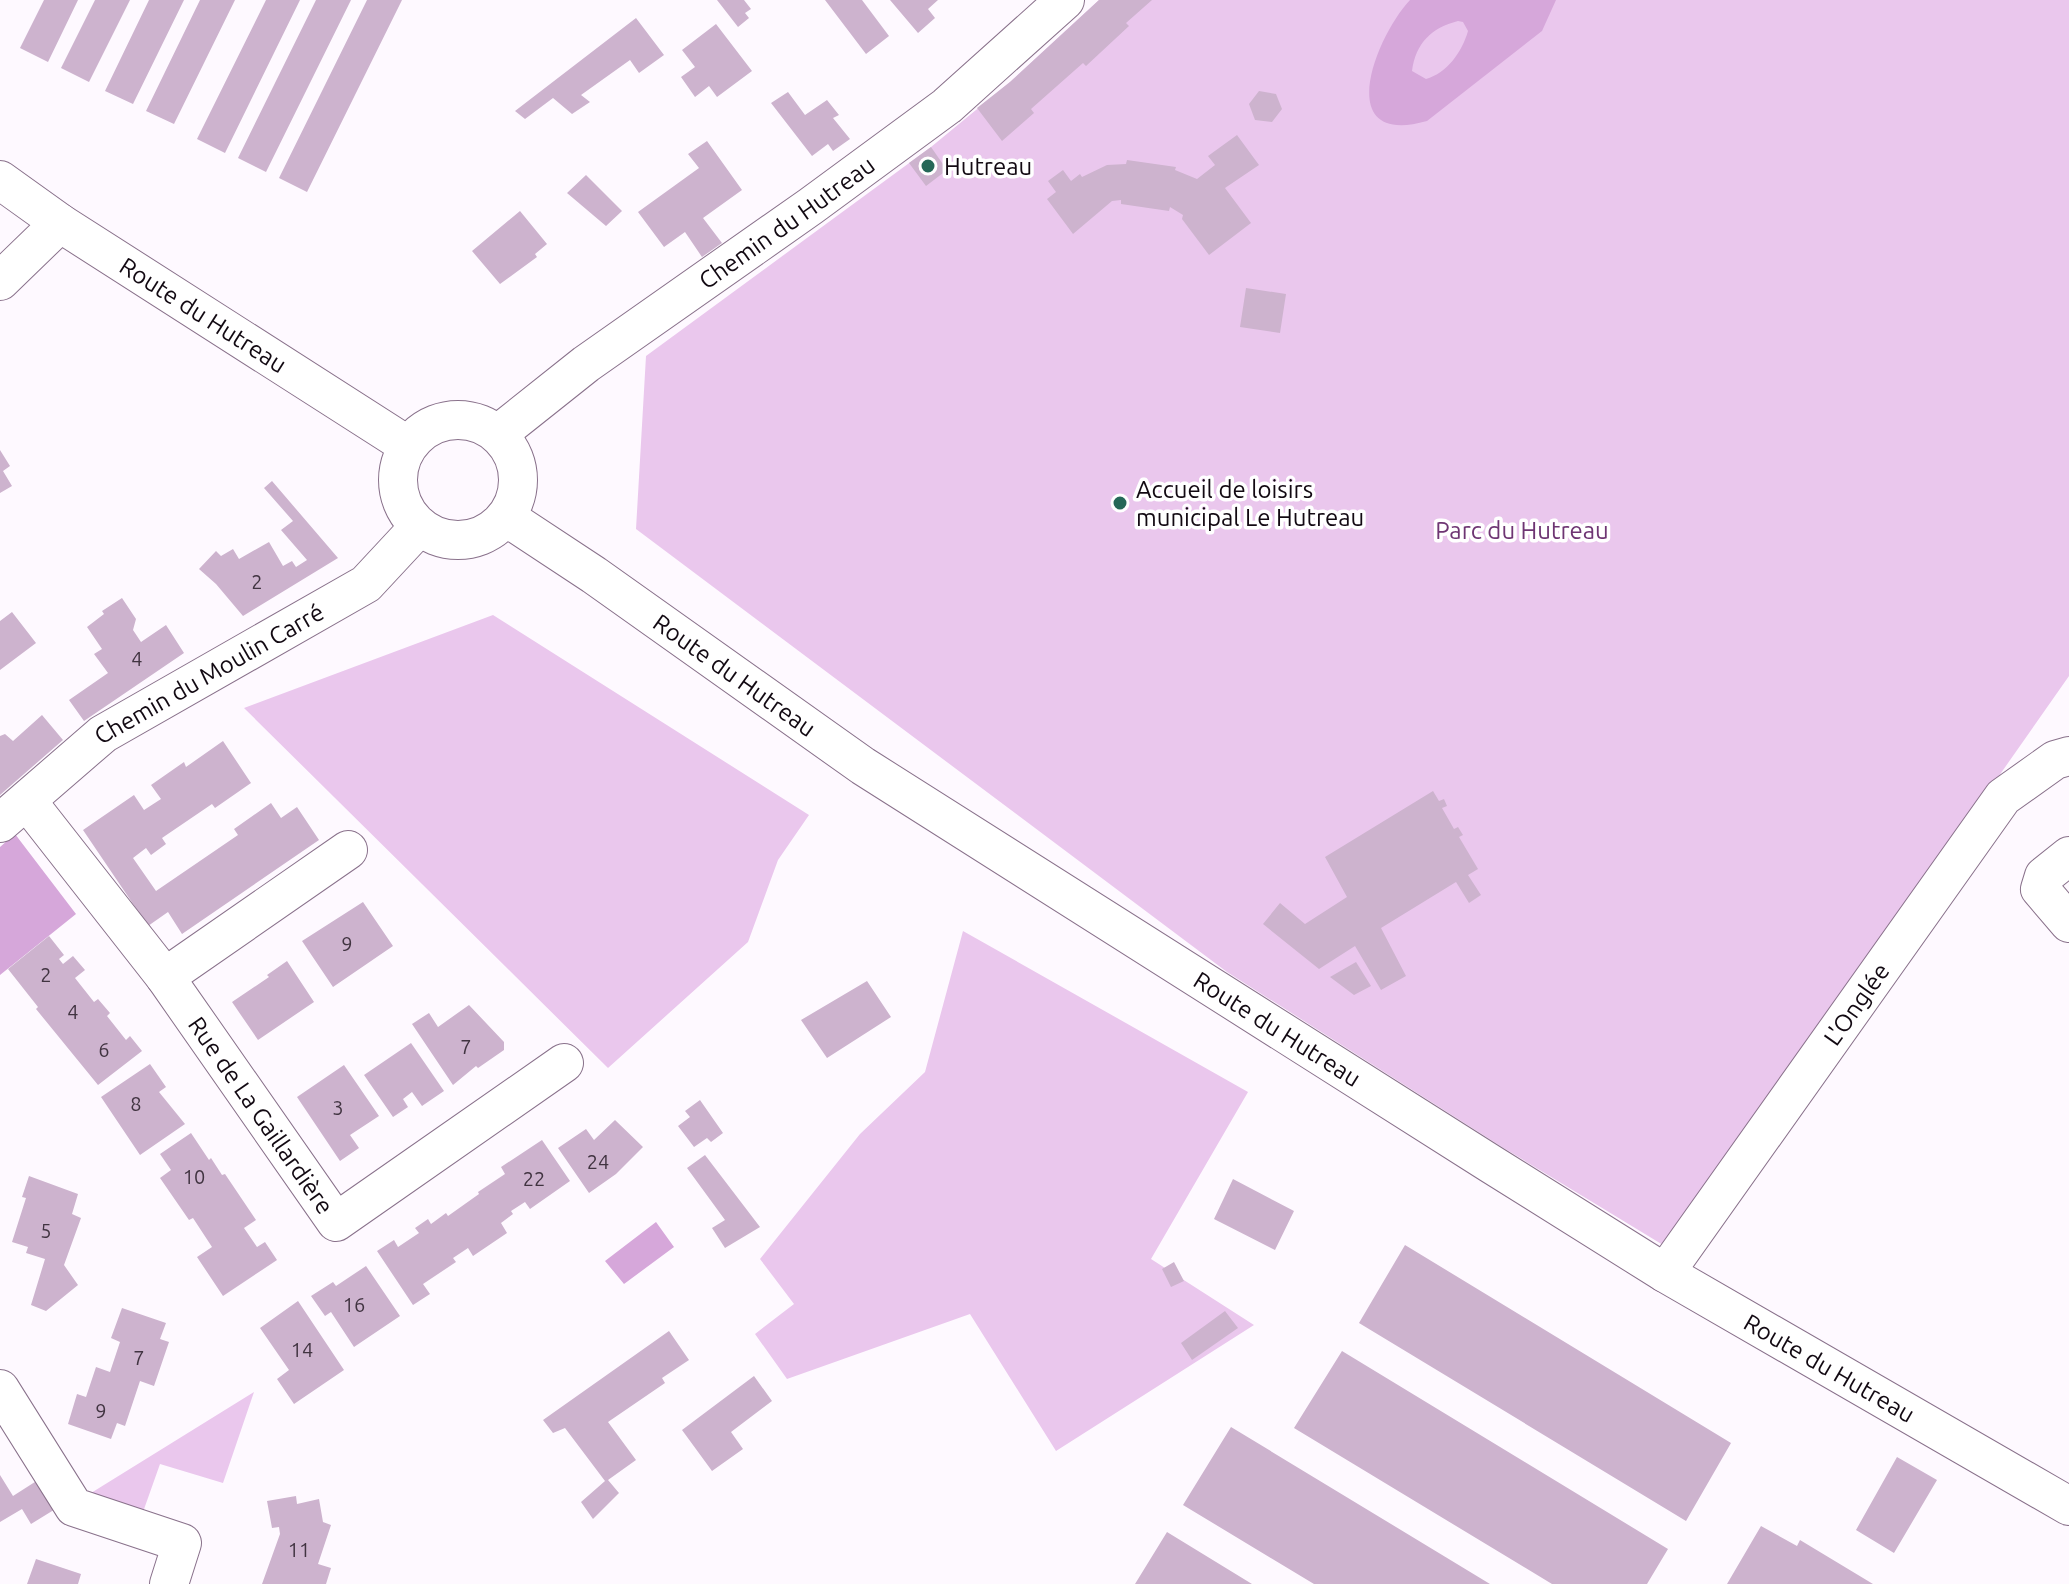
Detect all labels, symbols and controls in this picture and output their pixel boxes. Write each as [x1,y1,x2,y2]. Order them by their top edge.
street label: Chemin du Hutreau [694,151,880,294]
place label: Hutreau [944,153,1032,180]
marker: Hutreau [919,157,937,175]
street label: Route du Hutreau [115,252,292,378]
place label: Accueil de loisirs municipal Le Hutreau [1136,476,1364,531]
marker: Accueil de loisirs municipal Le Hutreau [1111,494,1129,512]
park label: Parc du Hutreau [1435,517,1609,544]
house number: 2 [251,570,263,593]
street label: Chemin du Moulin Carré [88,598,328,749]
street label: Route du Hutreau [648,608,821,742]
house number: 4 [131,647,143,670]
house number: 9 [341,932,353,955]
street label: L'Onglée [1818,958,1894,1050]
house number: 2 [40,963,52,986]
street label: Route du Hutreau [1189,966,1366,1092]
house number: 4 [67,1000,79,1023]
street label: Rue de La Gaillardière [183,1011,339,1219]
house number: 7 [460,1035,472,1058]
house number: 6 [98,1038,110,1061]
house number: 8 [130,1092,142,1115]
house number: 3 [332,1096,344,1119]
house number: 24 [587,1150,609,1173]
house number: 10 [183,1165,205,1188]
house number: 22 [523,1167,545,1190]
house number: 5 [40,1219,52,1242]
house number: 16 [343,1293,365,1316]
street label: Route du Hutreau [1739,1308,1920,1428]
house number: 14 [291,1338,313,1361]
house number: 7 [133,1346,145,1369]
house number: 9 [95,1399,107,1422]
house number: 11 [288,1538,310,1561]

